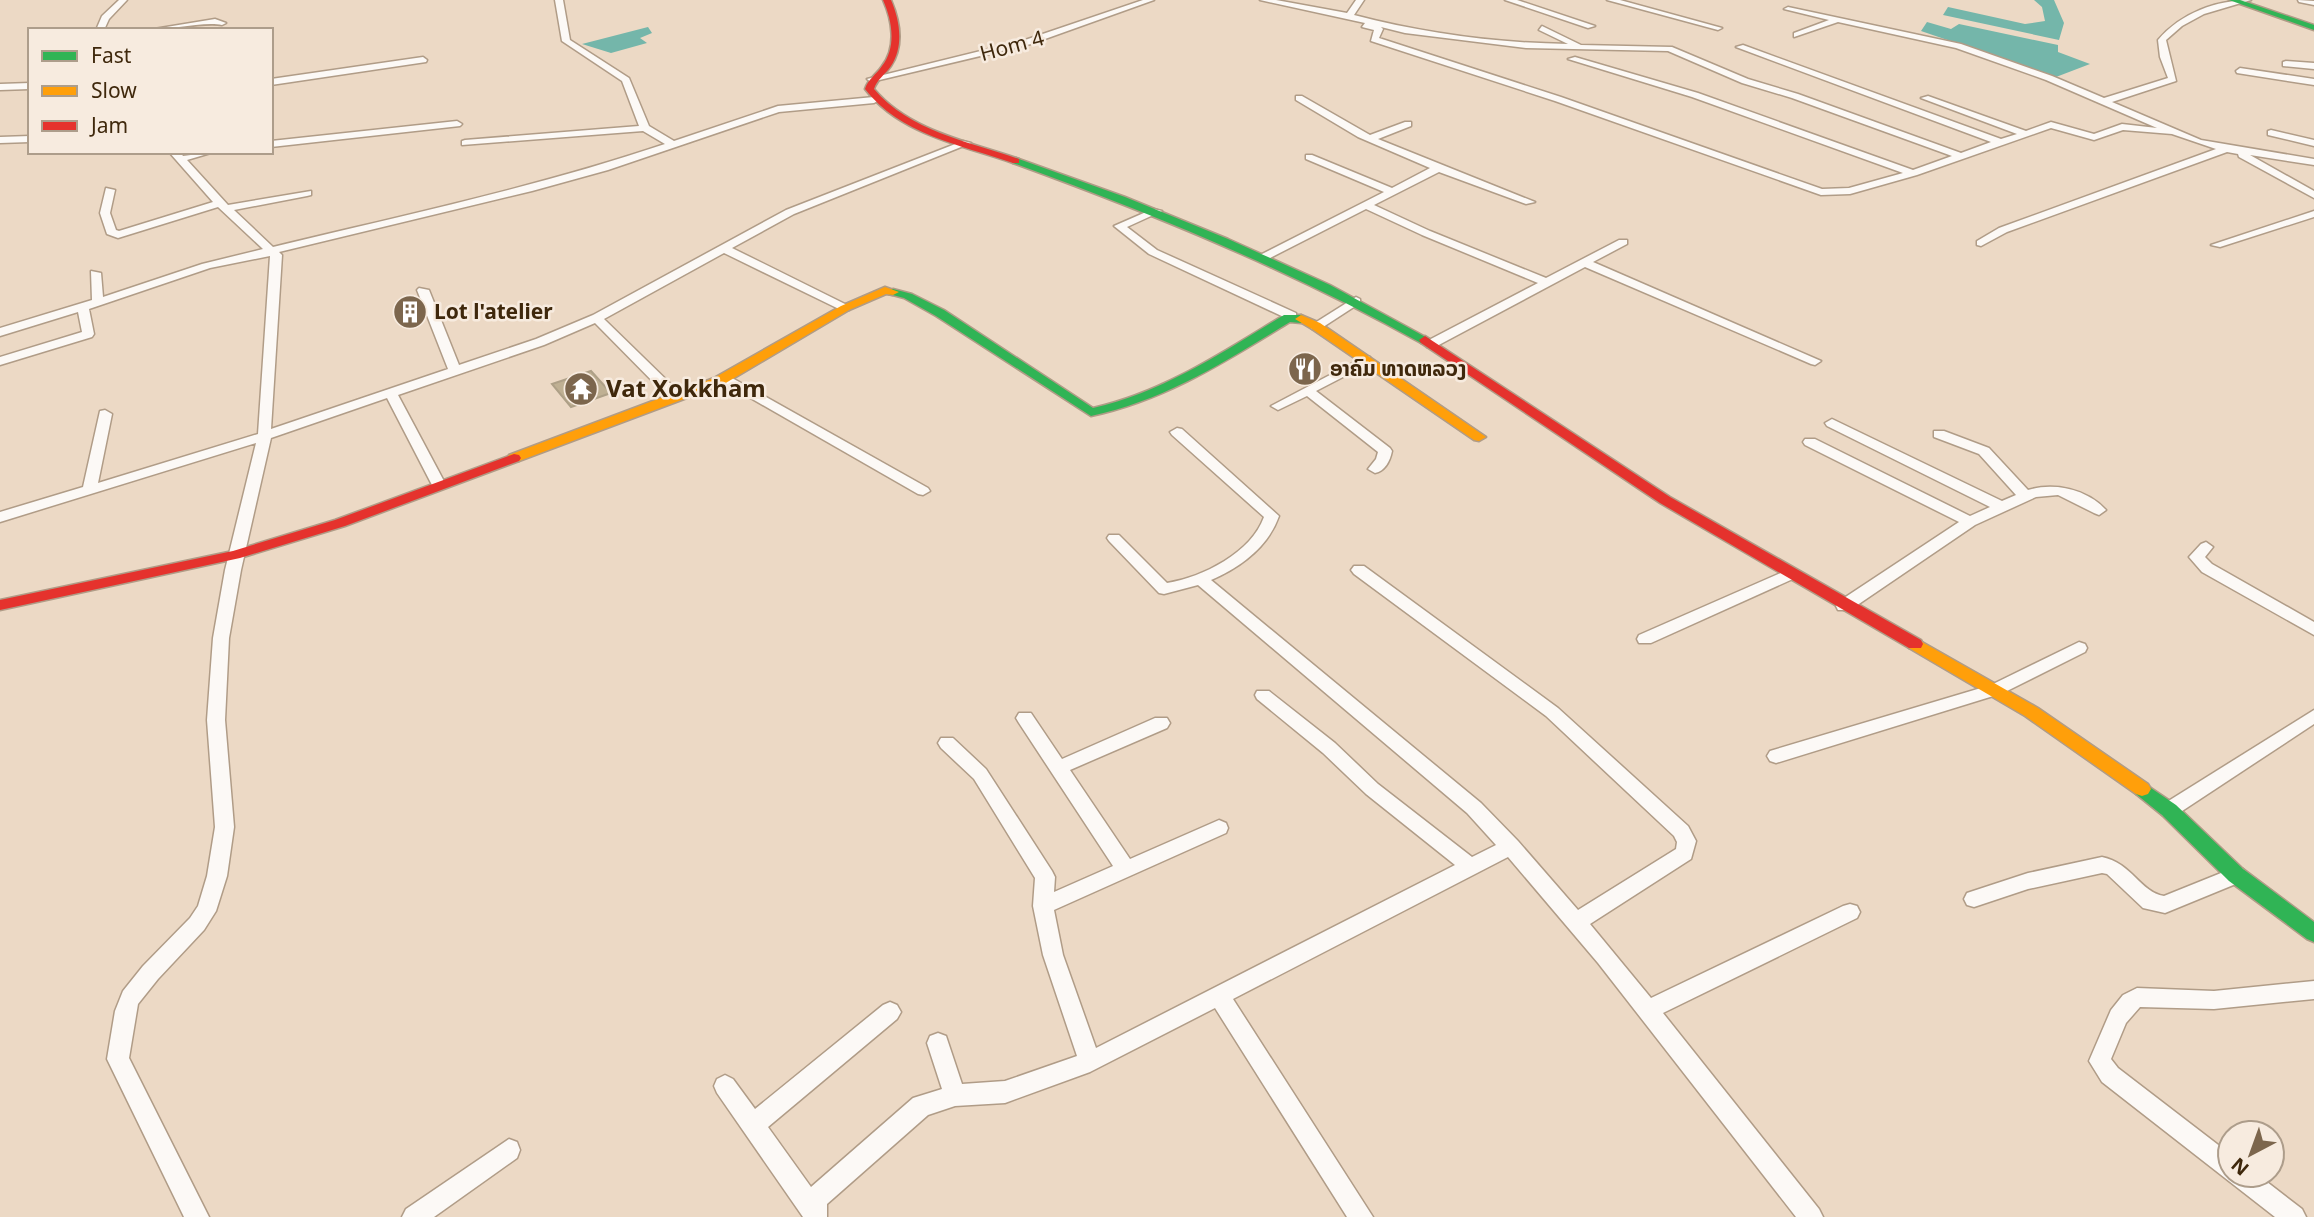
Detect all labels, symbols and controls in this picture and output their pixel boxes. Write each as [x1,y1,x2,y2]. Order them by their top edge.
street label: Hom 4 [976,20,1048,71]
legend [28,28,273,154]
text: Fast [91,38,132,73]
text: Slow [91,73,137,108]
text: Jam [89,108,128,143]
building icon: Lot l'atelier [391,293,429,331]
place label: Lot l'atelier [434,294,553,329]
restaurant icon: ອາຄົມ ທາດຫລວງ [1286,350,1324,388]
place label: ອາຄົມ ທາດຫລວງ [1330,351,1466,386]
place label: Vat Xokkham [606,369,766,408]
temple icon: Vat Xokkham [562,370,600,408]
north arrow [2216,1119,2286,1189]
text: N [2224,1150,2256,1183]

